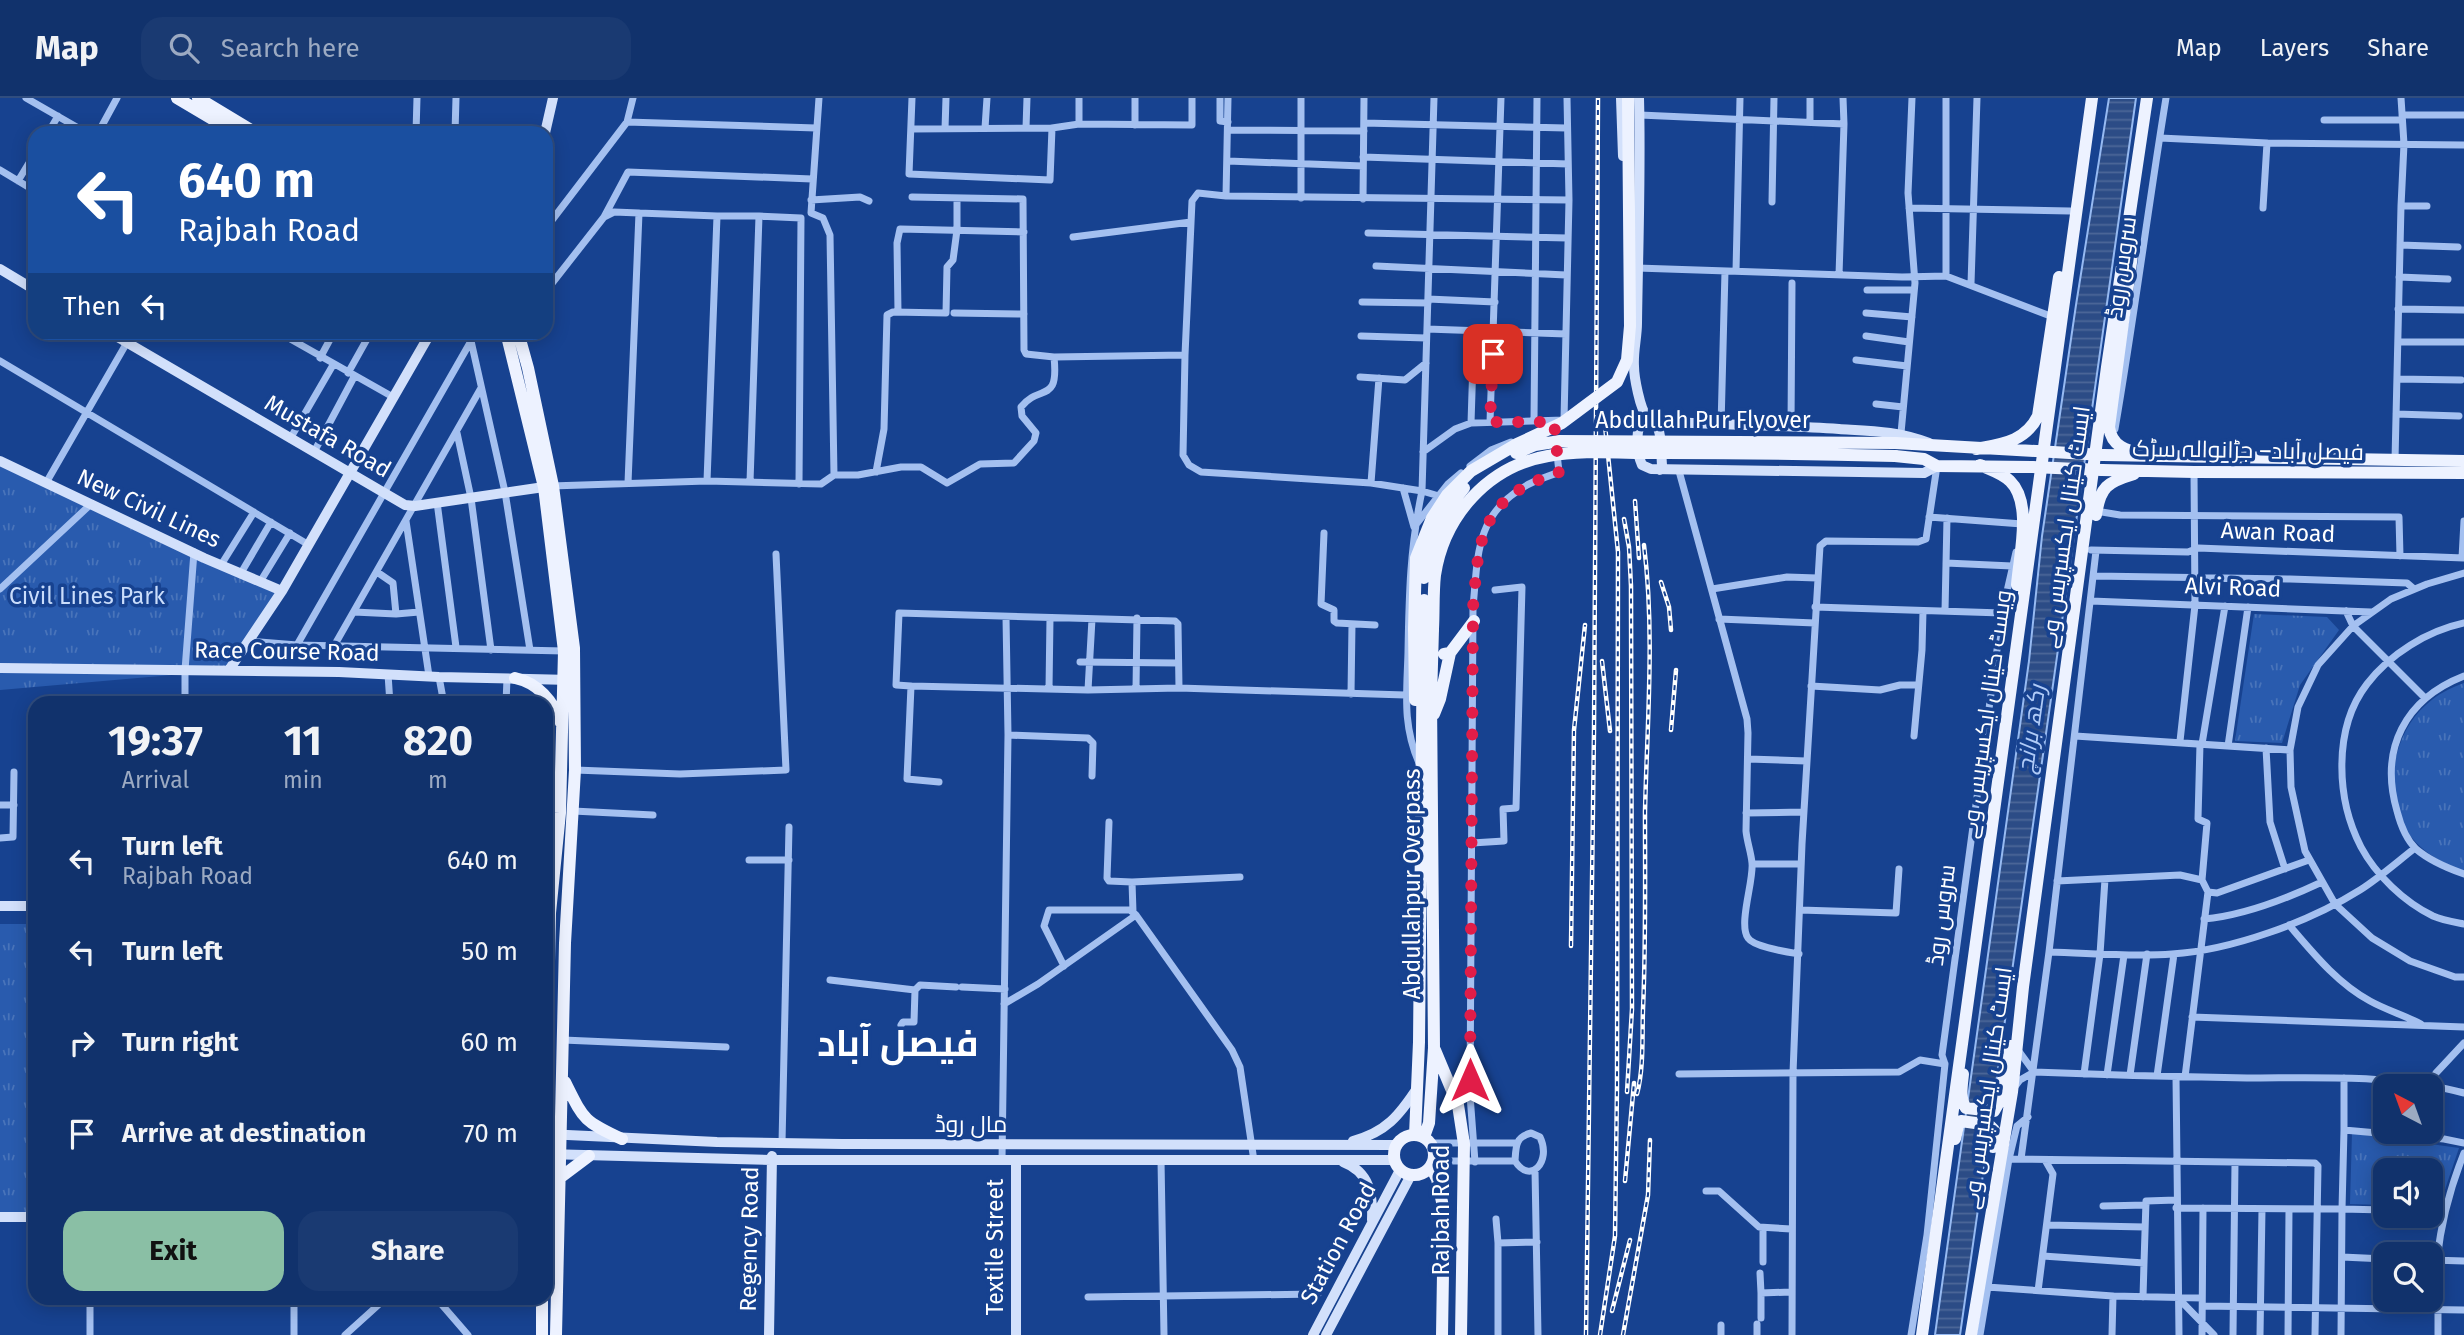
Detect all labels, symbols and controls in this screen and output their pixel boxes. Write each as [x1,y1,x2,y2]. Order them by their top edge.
search box [141,17,631,80]
text: Map [35,28,99,68]
icon: search [165,29,203,67]
text: Search here [221,33,360,64]
text: Map [2176,34,2222,62]
text: Layers [2260,34,2329,62]
text: Share [2367,34,2429,62]
text: 640 m [178,151,315,210]
icon: left [63,154,154,245]
text: Rajbah Road [178,211,360,249]
street label: سروس روڈ [2100,215,2142,319]
icon: left [135,287,173,325]
text: Then [63,291,121,322]
pin [1463,324,1523,384]
icon: arrive [1474,335,1512,373]
street label: Mustafa Road [260,388,396,484]
street label: ایسٹ کینال ایکسپریس وے [2034,404,2097,650]
street label: Abdullah Pur Flyover [1595,406,1811,434]
street label: فیصل آباد– جڑانوالہ سڑک [2132,434,2364,466]
street label: New Civil Lines [73,462,225,554]
street label: Awan Road [2220,516,2336,548]
street label: Alvi Road [2184,571,2282,603]
park label: Civil Lines Park [9,582,165,610]
street label: ویسٹ کینال ایکسپریس وے [1955,588,2018,840]
street label: Race Course Road [194,635,380,667]
water label: رکھ برانچ [2011,681,2053,776]
text: 19:37 [108,716,203,766]
text: 11 [284,716,322,766]
text: 820 [403,716,473,766]
text: Arrival [122,766,189,794]
text: min [283,766,323,794]
text: m [428,766,448,794]
street label: Abdullahpur Overpass [1398,769,1426,999]
text: Turn left [122,831,223,862]
icon: left [63,842,101,880]
text: 640 m [447,845,518,876]
text: Rajbah Road [122,862,253,890]
street label: سروس روڈ [1921,863,1961,967]
icon: left [63,933,101,971]
text: Turn left [122,936,223,967]
text: 50 m [461,936,518,967]
street label: ایسٹ کینال ایکسپریس وے [1956,965,2019,1211]
district label: فیصل آباد [817,1021,979,1066]
icon: right [63,1024,101,1062]
text: Turn right [122,1027,239,1058]
text: 60 m [460,1027,518,1058]
position arrow [1433,1043,1507,1117]
north arrow [2373,1074,2443,1144]
map controls [2373,1074,2443,1312]
street label: مال روڈ [935,1110,1007,1138]
icon: arrive [63,1115,101,1153]
text: Arrive at destination [122,1118,366,1149]
text: 70 m [463,1118,518,1149]
street label: Rajbah Road [1427,1145,1455,1275]
button: sound [2373,1158,2443,1228]
street label: Regency Road [734,1166,764,1312]
street label: Station Road [1294,1177,1382,1309]
street label: Textile Street [981,1178,1009,1315]
button: Exit [63,1211,284,1291]
button: Share [298,1211,518,1291]
button: search [2373,1242,2443,1312]

